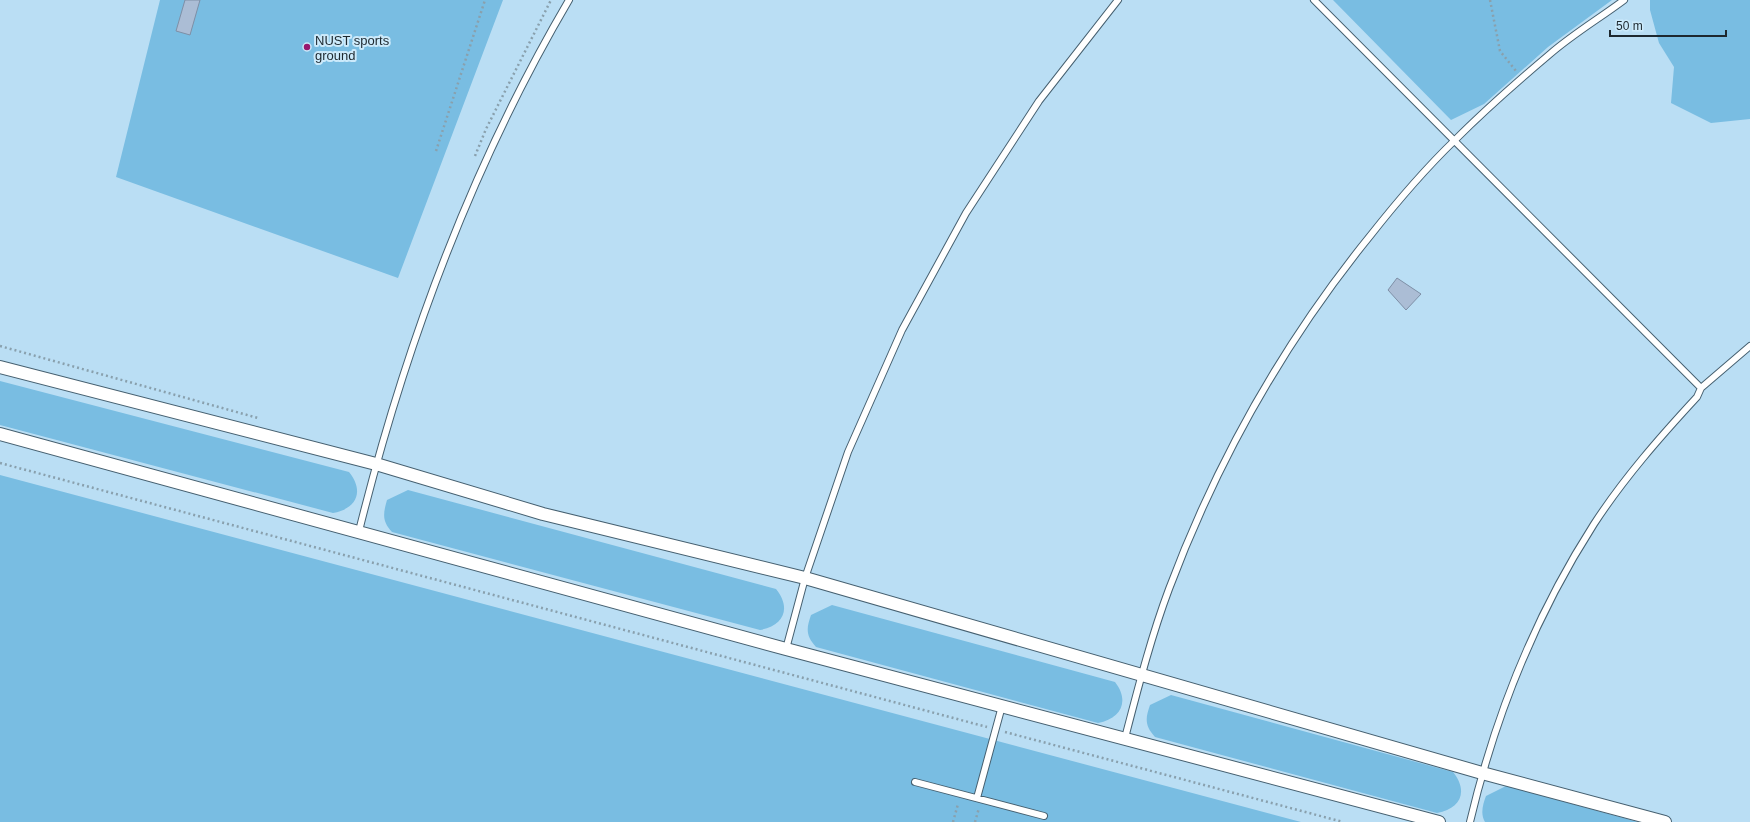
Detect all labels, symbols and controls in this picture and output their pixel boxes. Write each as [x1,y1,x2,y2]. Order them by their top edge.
scale bar [1610,12,1726,38]
text: 50 m [1616,19,1643,33]
place label: NUST sports ground [315,33,390,63]
marker: NUST sports ground [302,42,312,52]

